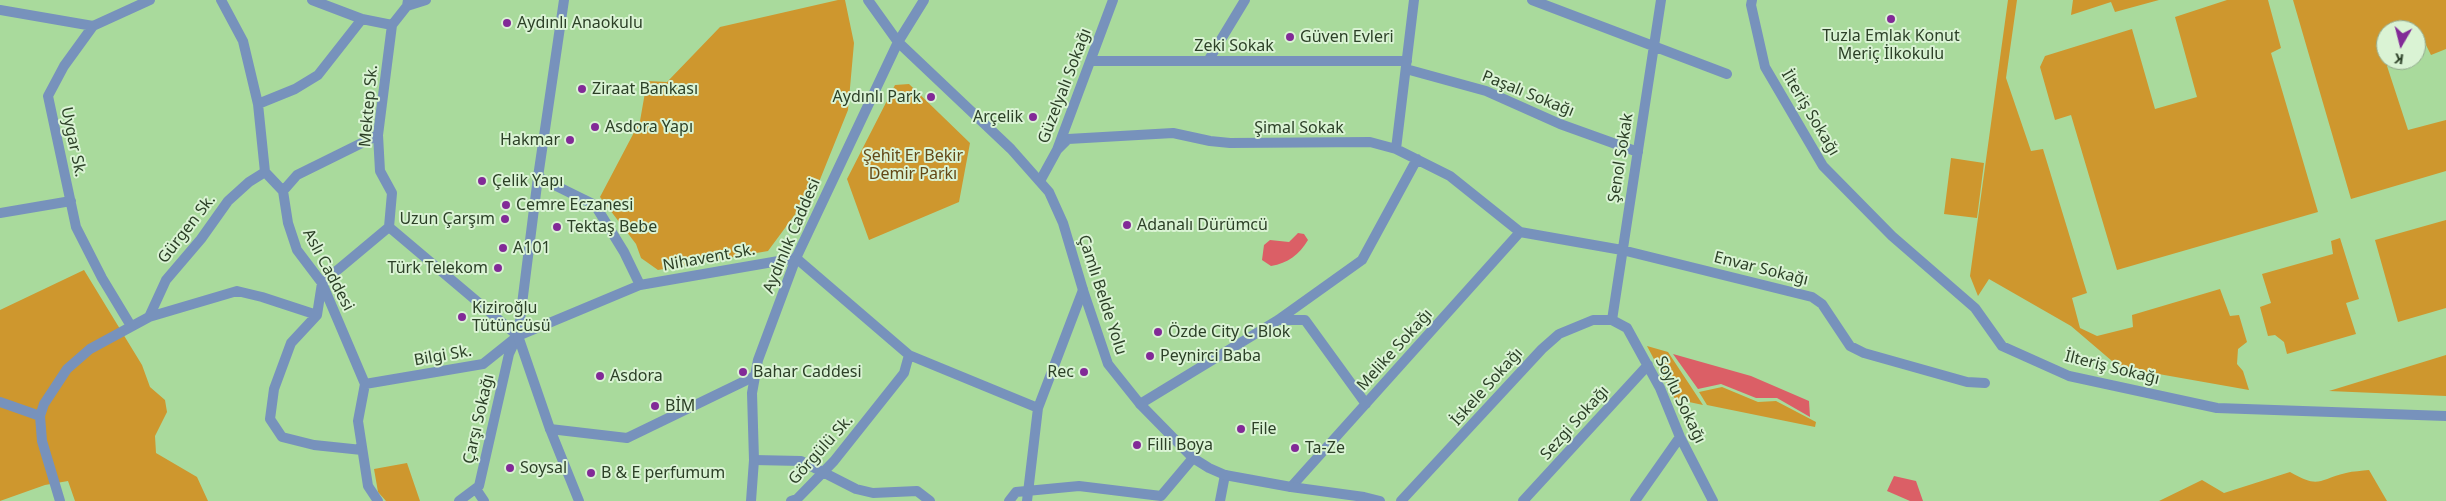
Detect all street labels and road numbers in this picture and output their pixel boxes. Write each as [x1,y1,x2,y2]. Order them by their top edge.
street label: Güzelyalı Sokağı [1034,26,1096,146]
street label: Zeki Sokak [1194,36,1274,56]
street label: Mektep Sk. [356,64,382,148]
street label: Paşalı Sokağı [1479,67,1577,121]
street label: İlteriş Sokağı [1777,67,1843,159]
street label: Uygar Sk. [56,105,90,179]
street label: Şenol Sokak [1604,112,1638,204]
street label: Şimal Sokak [1254,118,1344,138]
street label: Aydınlık Caddesi [759,176,825,296]
street label: Gürgen Sk. [154,191,220,267]
street label: Aslı Caddesi [298,226,358,314]
street label: Çamlı Belde Yolu [1074,233,1130,357]
street label: Nihavent Sk. [661,240,757,276]
street label: Envar Sokağı [1712,248,1810,290]
street label: Melike Sokağı [1353,305,1437,395]
street label: Bilgi Sk. [413,341,473,371]
street label: İskele Sokağı [1447,344,1527,430]
street label: İlteriş Sokağı [2063,347,2161,389]
street label: Soylu Sokağı [1651,353,1709,447]
street label: Çarşı Sokağı [459,372,499,466]
street label: Sezgi Sokağı [1537,382,1613,464]
street label: Görgülü Sk. [785,411,857,489]

